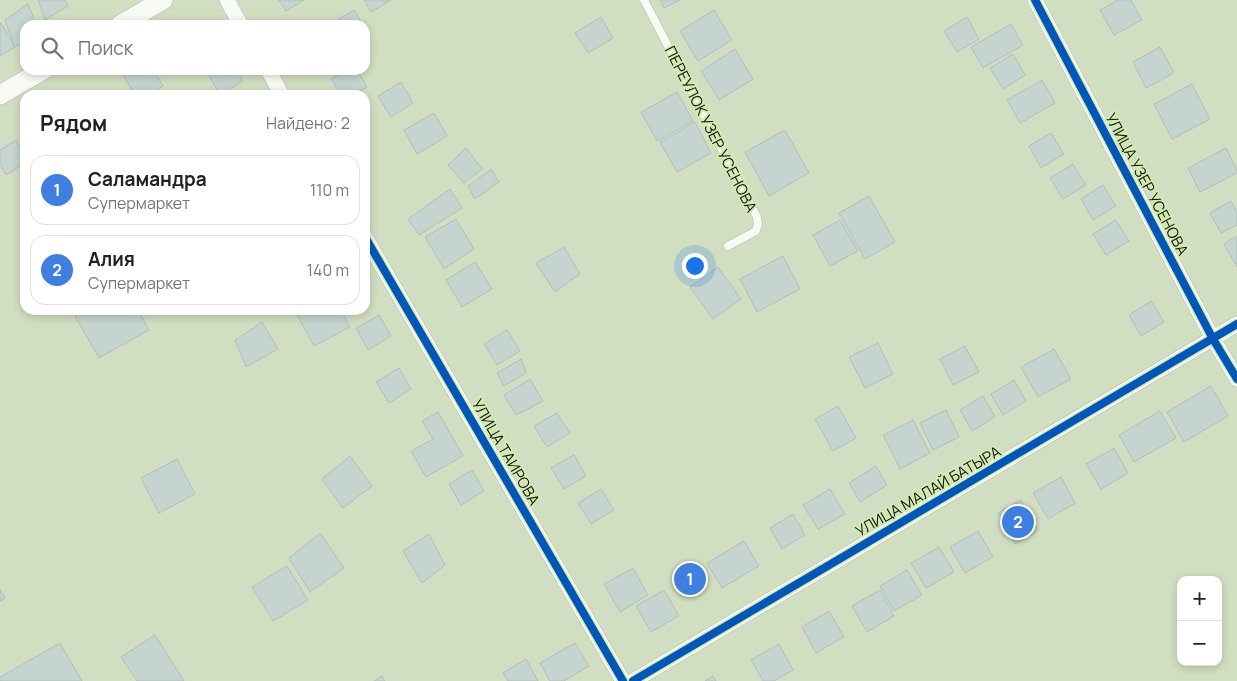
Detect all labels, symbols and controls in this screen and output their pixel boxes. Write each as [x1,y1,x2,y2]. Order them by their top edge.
search box [20,20,370,75]
icon: search [38,34,66,62]
text: Поиск [78,35,133,61]
street label: ПЕРЕУЛОК УЗЕР УСЕНОВА [660,42,762,216]
text: Рядом [40,109,107,137]
street label: УЛИЦА УЗЕР УСЕНОВА [1101,109,1194,259]
text: Найдено: 2 [266,112,350,134]
text: Саламандра [88,166,207,192]
text: 1 [53,179,61,201]
text: 110 m [310,179,349,201]
text: Супермаркет [88,192,190,214]
text: Алия [88,246,135,272]
your location [682,253,708,279]
text: 2 [52,259,62,281]
text: 140 m [307,259,349,281]
text: Супермаркет [88,272,190,294]
street label: УЛИЦА ТАИРОВА [467,395,545,509]
street label: УЛИЦА МАЛАЙ БАТЫРА [851,441,1005,541]
pin: 2 [1002,503,1034,541]
pin: 1 [674,560,706,598]
map controls [1177,576,1222,666]
button: + [1177,576,1222,621]
button: − [1177,621,1222,666]

